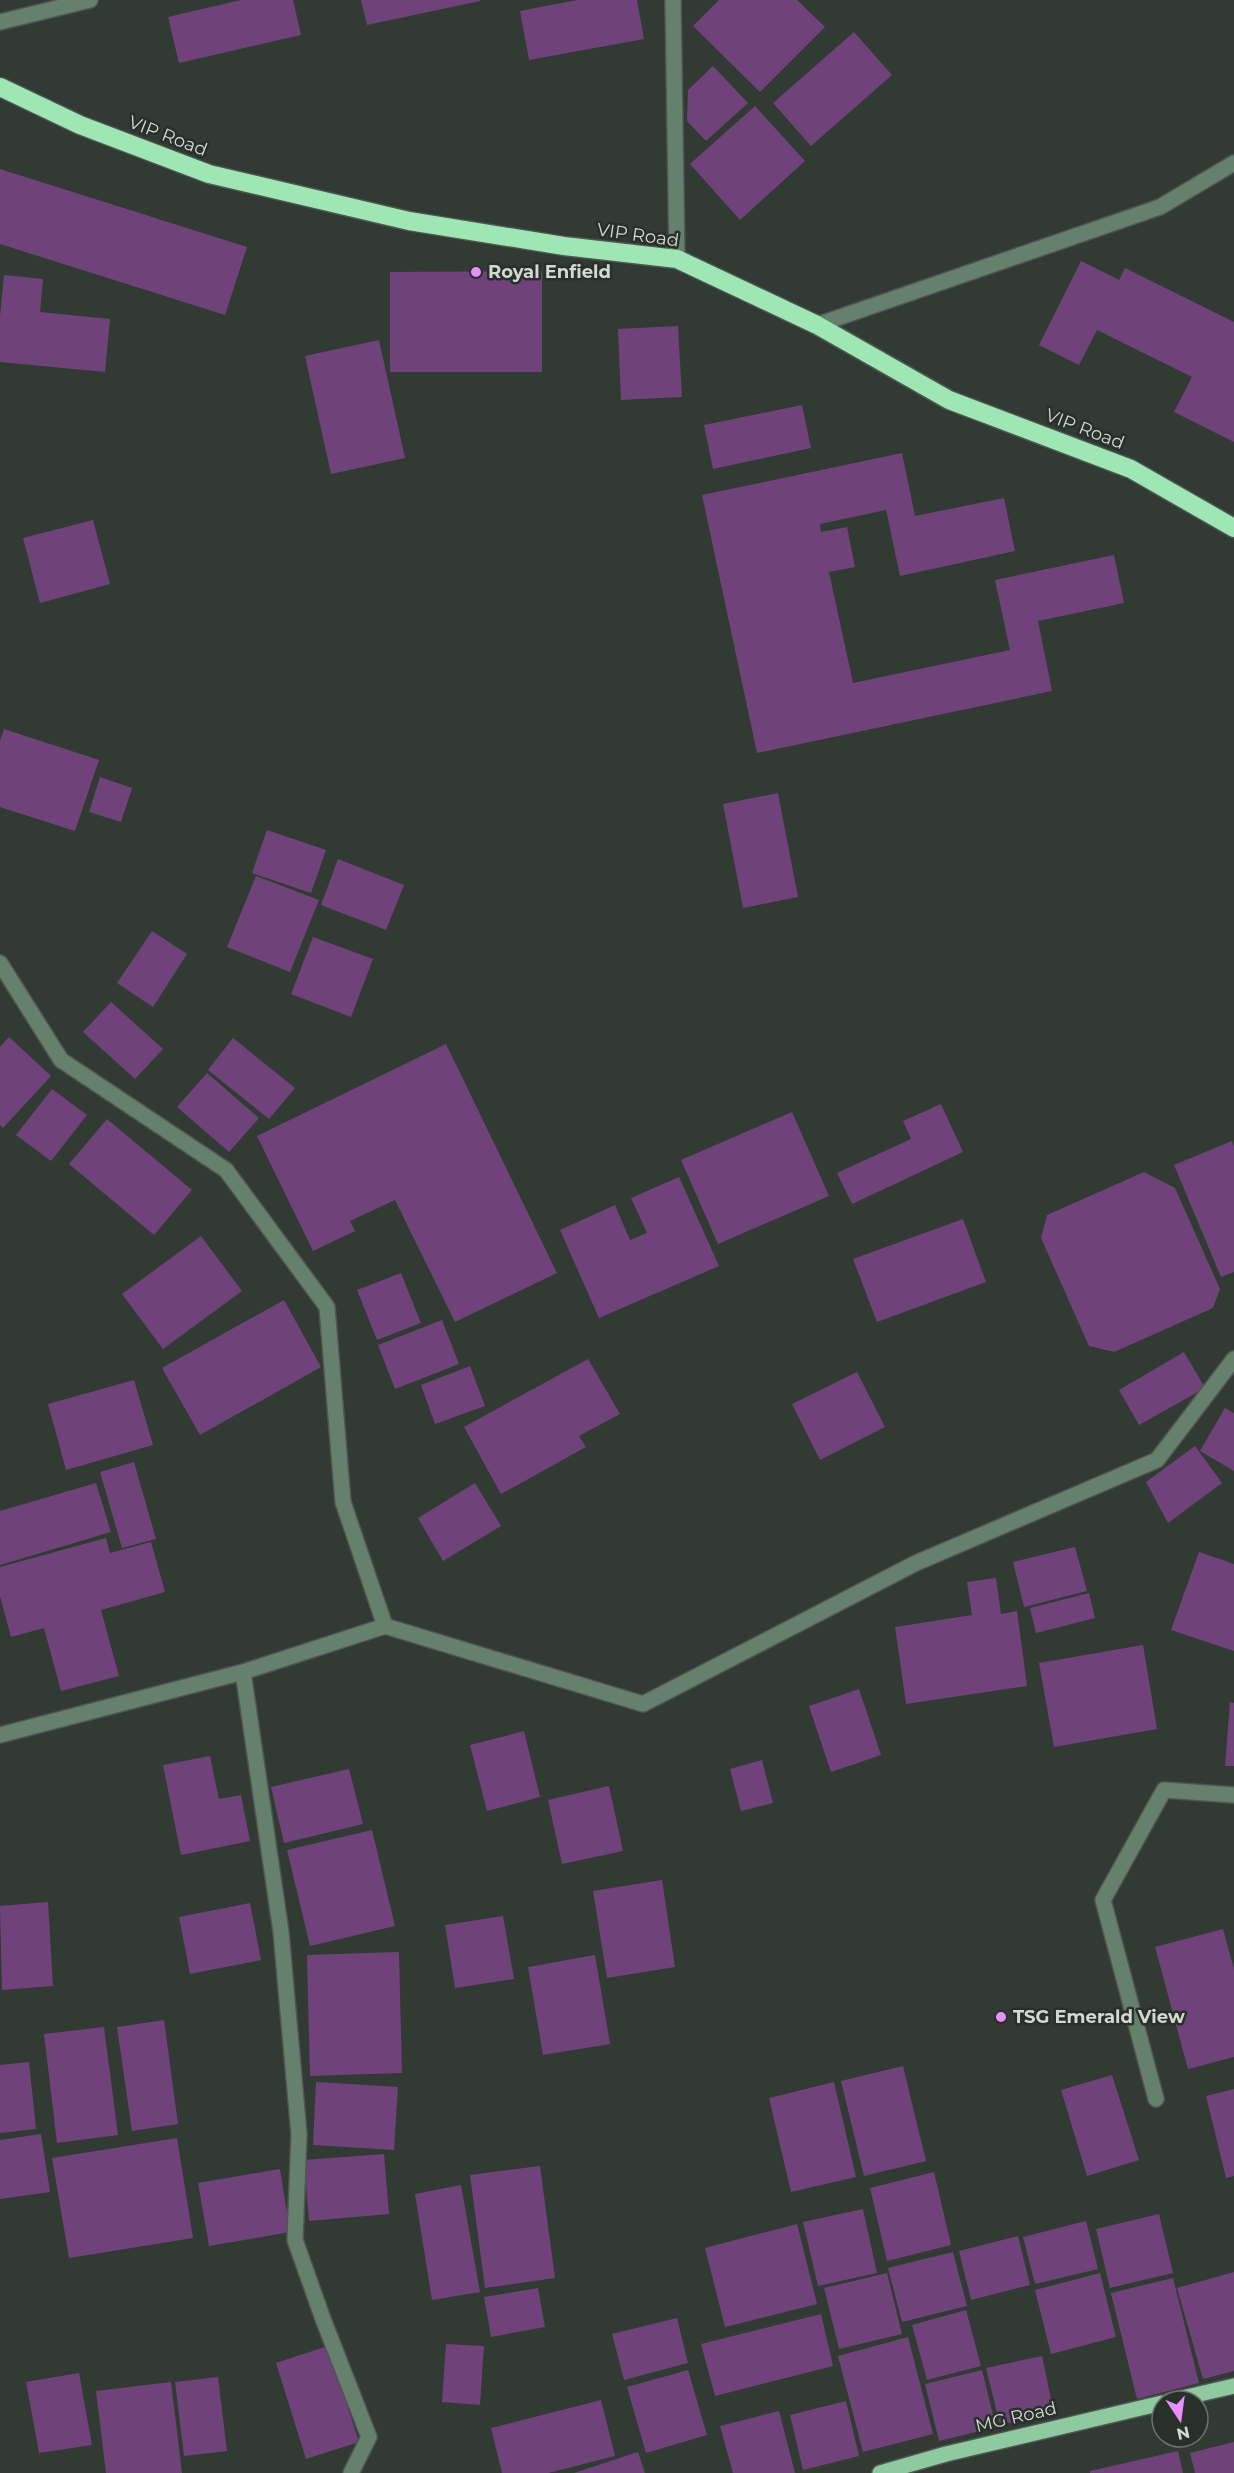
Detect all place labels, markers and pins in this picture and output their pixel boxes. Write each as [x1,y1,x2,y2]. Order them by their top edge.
place label: Royal Enfield [488,261,611,283]
marker: Royal Enfield [469,265,483,279]
place label: TSG Emerald View [1013,2006,1185,2028]
marker: TSG Emerald View [994,2010,1008,2024]

